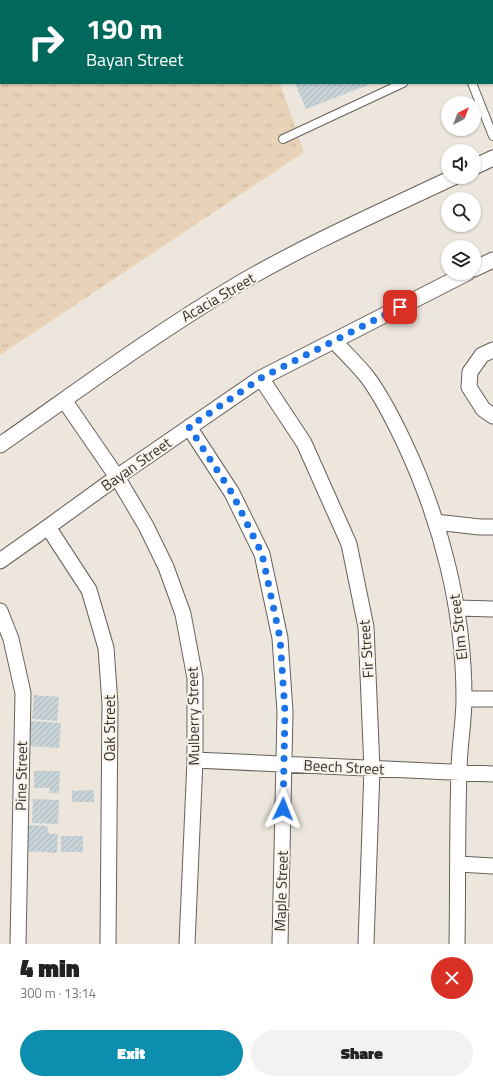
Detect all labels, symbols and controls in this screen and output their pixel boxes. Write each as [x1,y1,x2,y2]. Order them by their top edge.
text: 190 m [86,7,163,50]
icon: right [20,16,72,68]
text: Bayan Street [86,46,184,73]
north arrow [441,96,481,136]
map controls [441,96,481,280]
button: sound [441,144,481,184]
button: search [441,192,481,232]
button: layers [441,240,481,280]
street label: Acacia Street [177,266,260,328]
pin [383,290,417,324]
icon: arrive [389,296,411,318]
street label: Bayan Street [96,431,177,497]
street label: Elm Street [442,592,473,661]
street label: Fir Street [352,618,380,679]
street label: Mulberry Street [181,666,205,766]
street label: Oak Street [98,694,121,761]
street label: Pine Street [9,740,33,811]
street label: Beech Street [303,753,386,781]
position arrow [262,788,304,830]
street label: Maple Street [268,849,294,932]
text: 4 min [20,950,80,986]
button: close [431,957,473,999]
text: 300 m · 13:14 [20,983,96,1003]
button: Exit [20,1030,243,1076]
button: Share [251,1030,473,1076]

